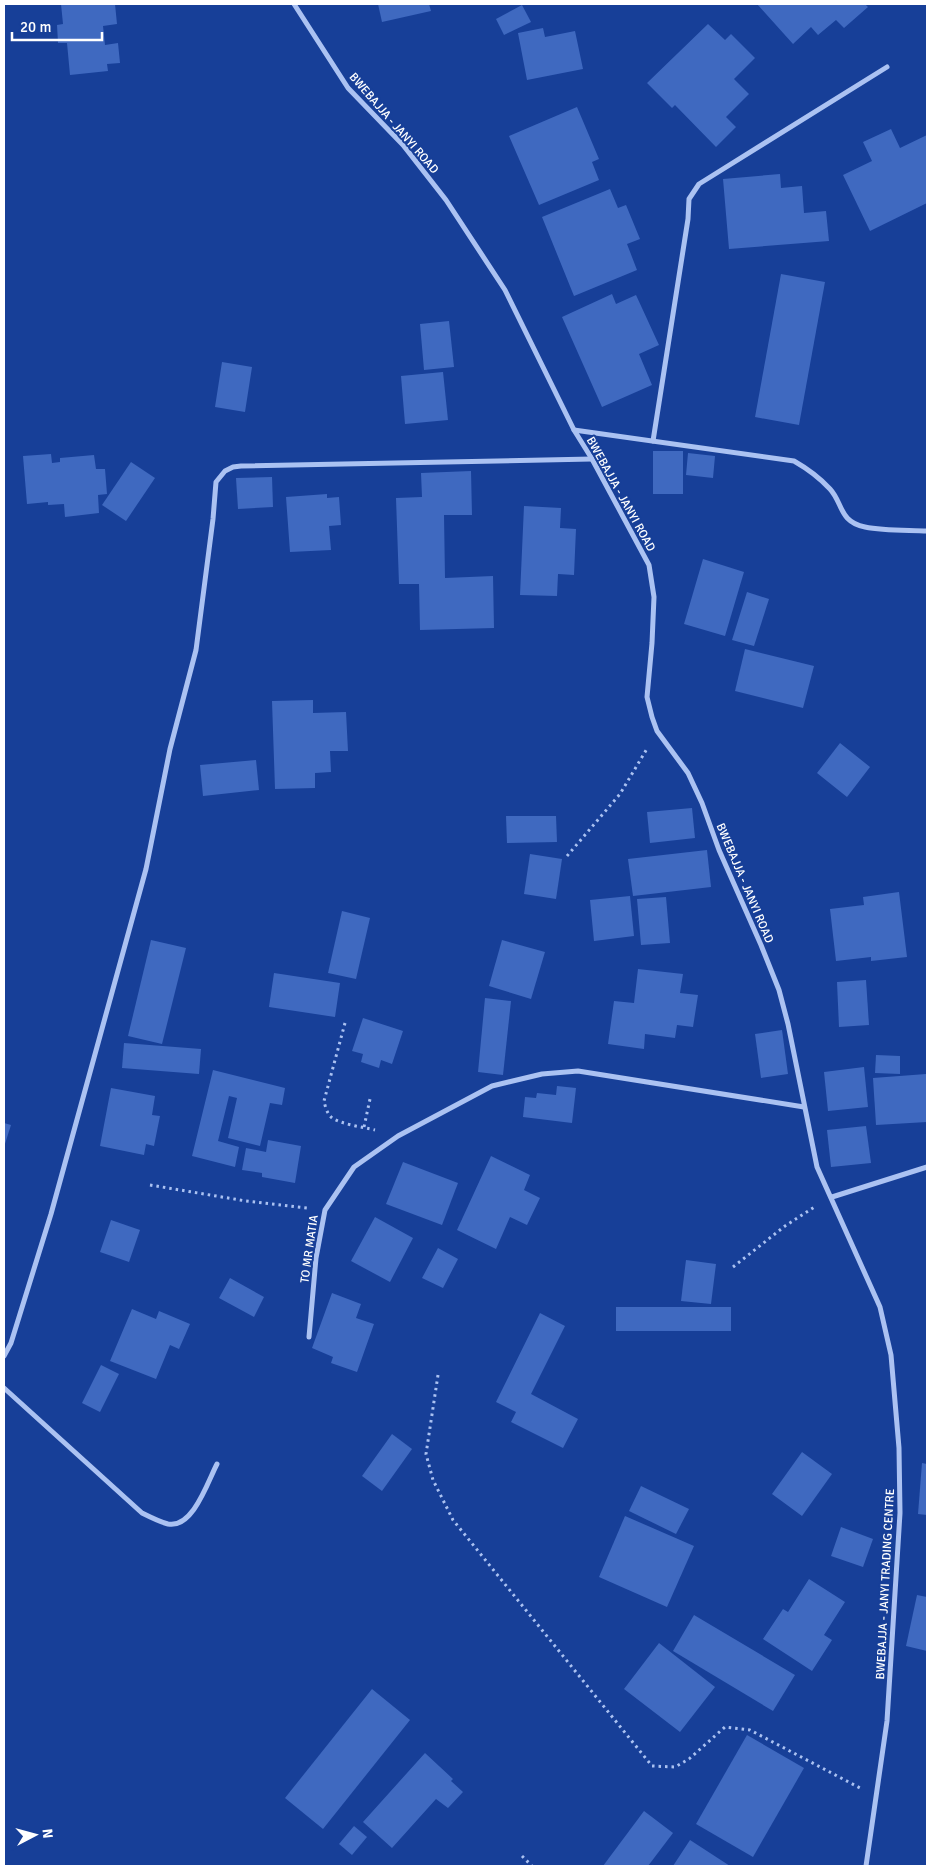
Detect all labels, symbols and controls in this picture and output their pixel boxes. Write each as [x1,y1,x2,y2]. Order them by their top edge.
scale bar [12,10,102,42]
text: 20 m [20,18,51,36]
street label: BWEBAJJA - JANYI ROAD [346,70,442,177]
street label: BWEBAJJA - JANYI ROAD [583,434,658,554]
street label: BWEBAJJA - JANYI ROAD [712,821,777,946]
street label: TO MR MATIA [297,1213,322,1284]
street label: BWEBAJJA - JANYI TRADING CENTRE [873,1488,898,1680]
north arrow [10,1810,60,1860]
text: N [38,1828,56,1839]

